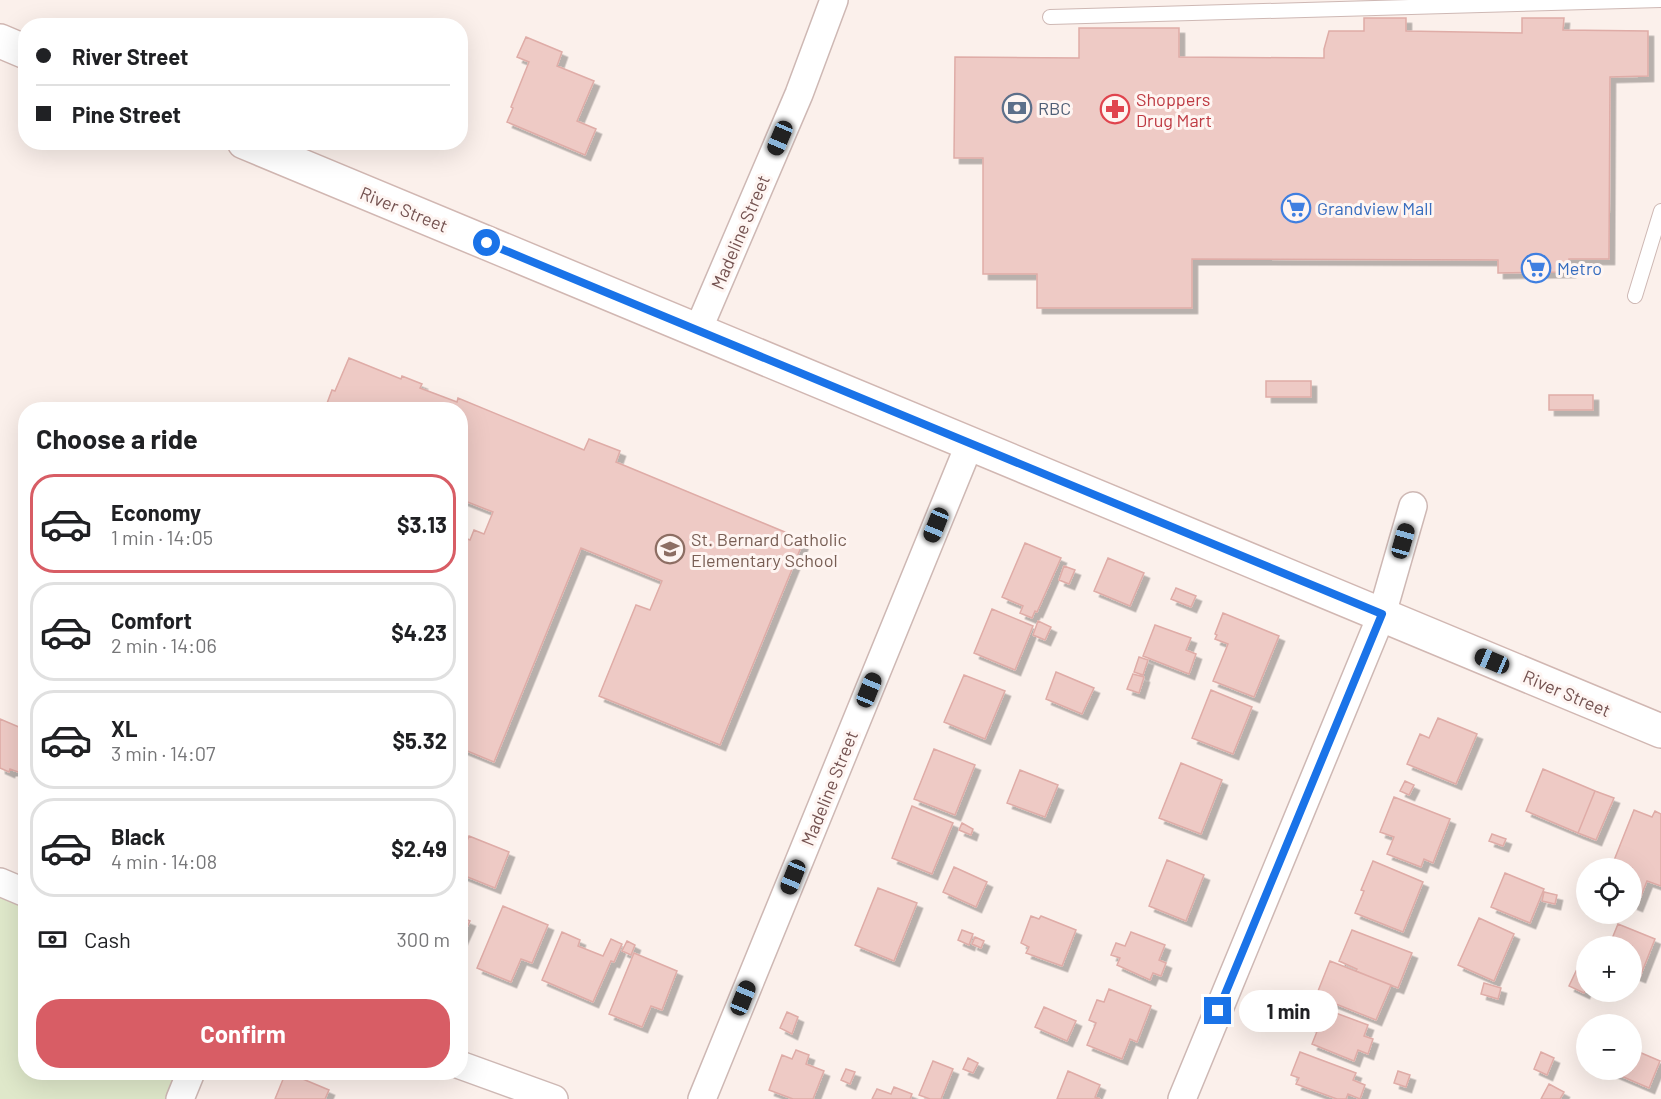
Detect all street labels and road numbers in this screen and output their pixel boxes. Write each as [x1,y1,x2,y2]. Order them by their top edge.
street label: Madeline Street [706,171,774,293]
street label: River Street [357,181,451,237]
street label: River Street [1520,665,1614,721]
street label: Madeline Street [796,727,862,849]

